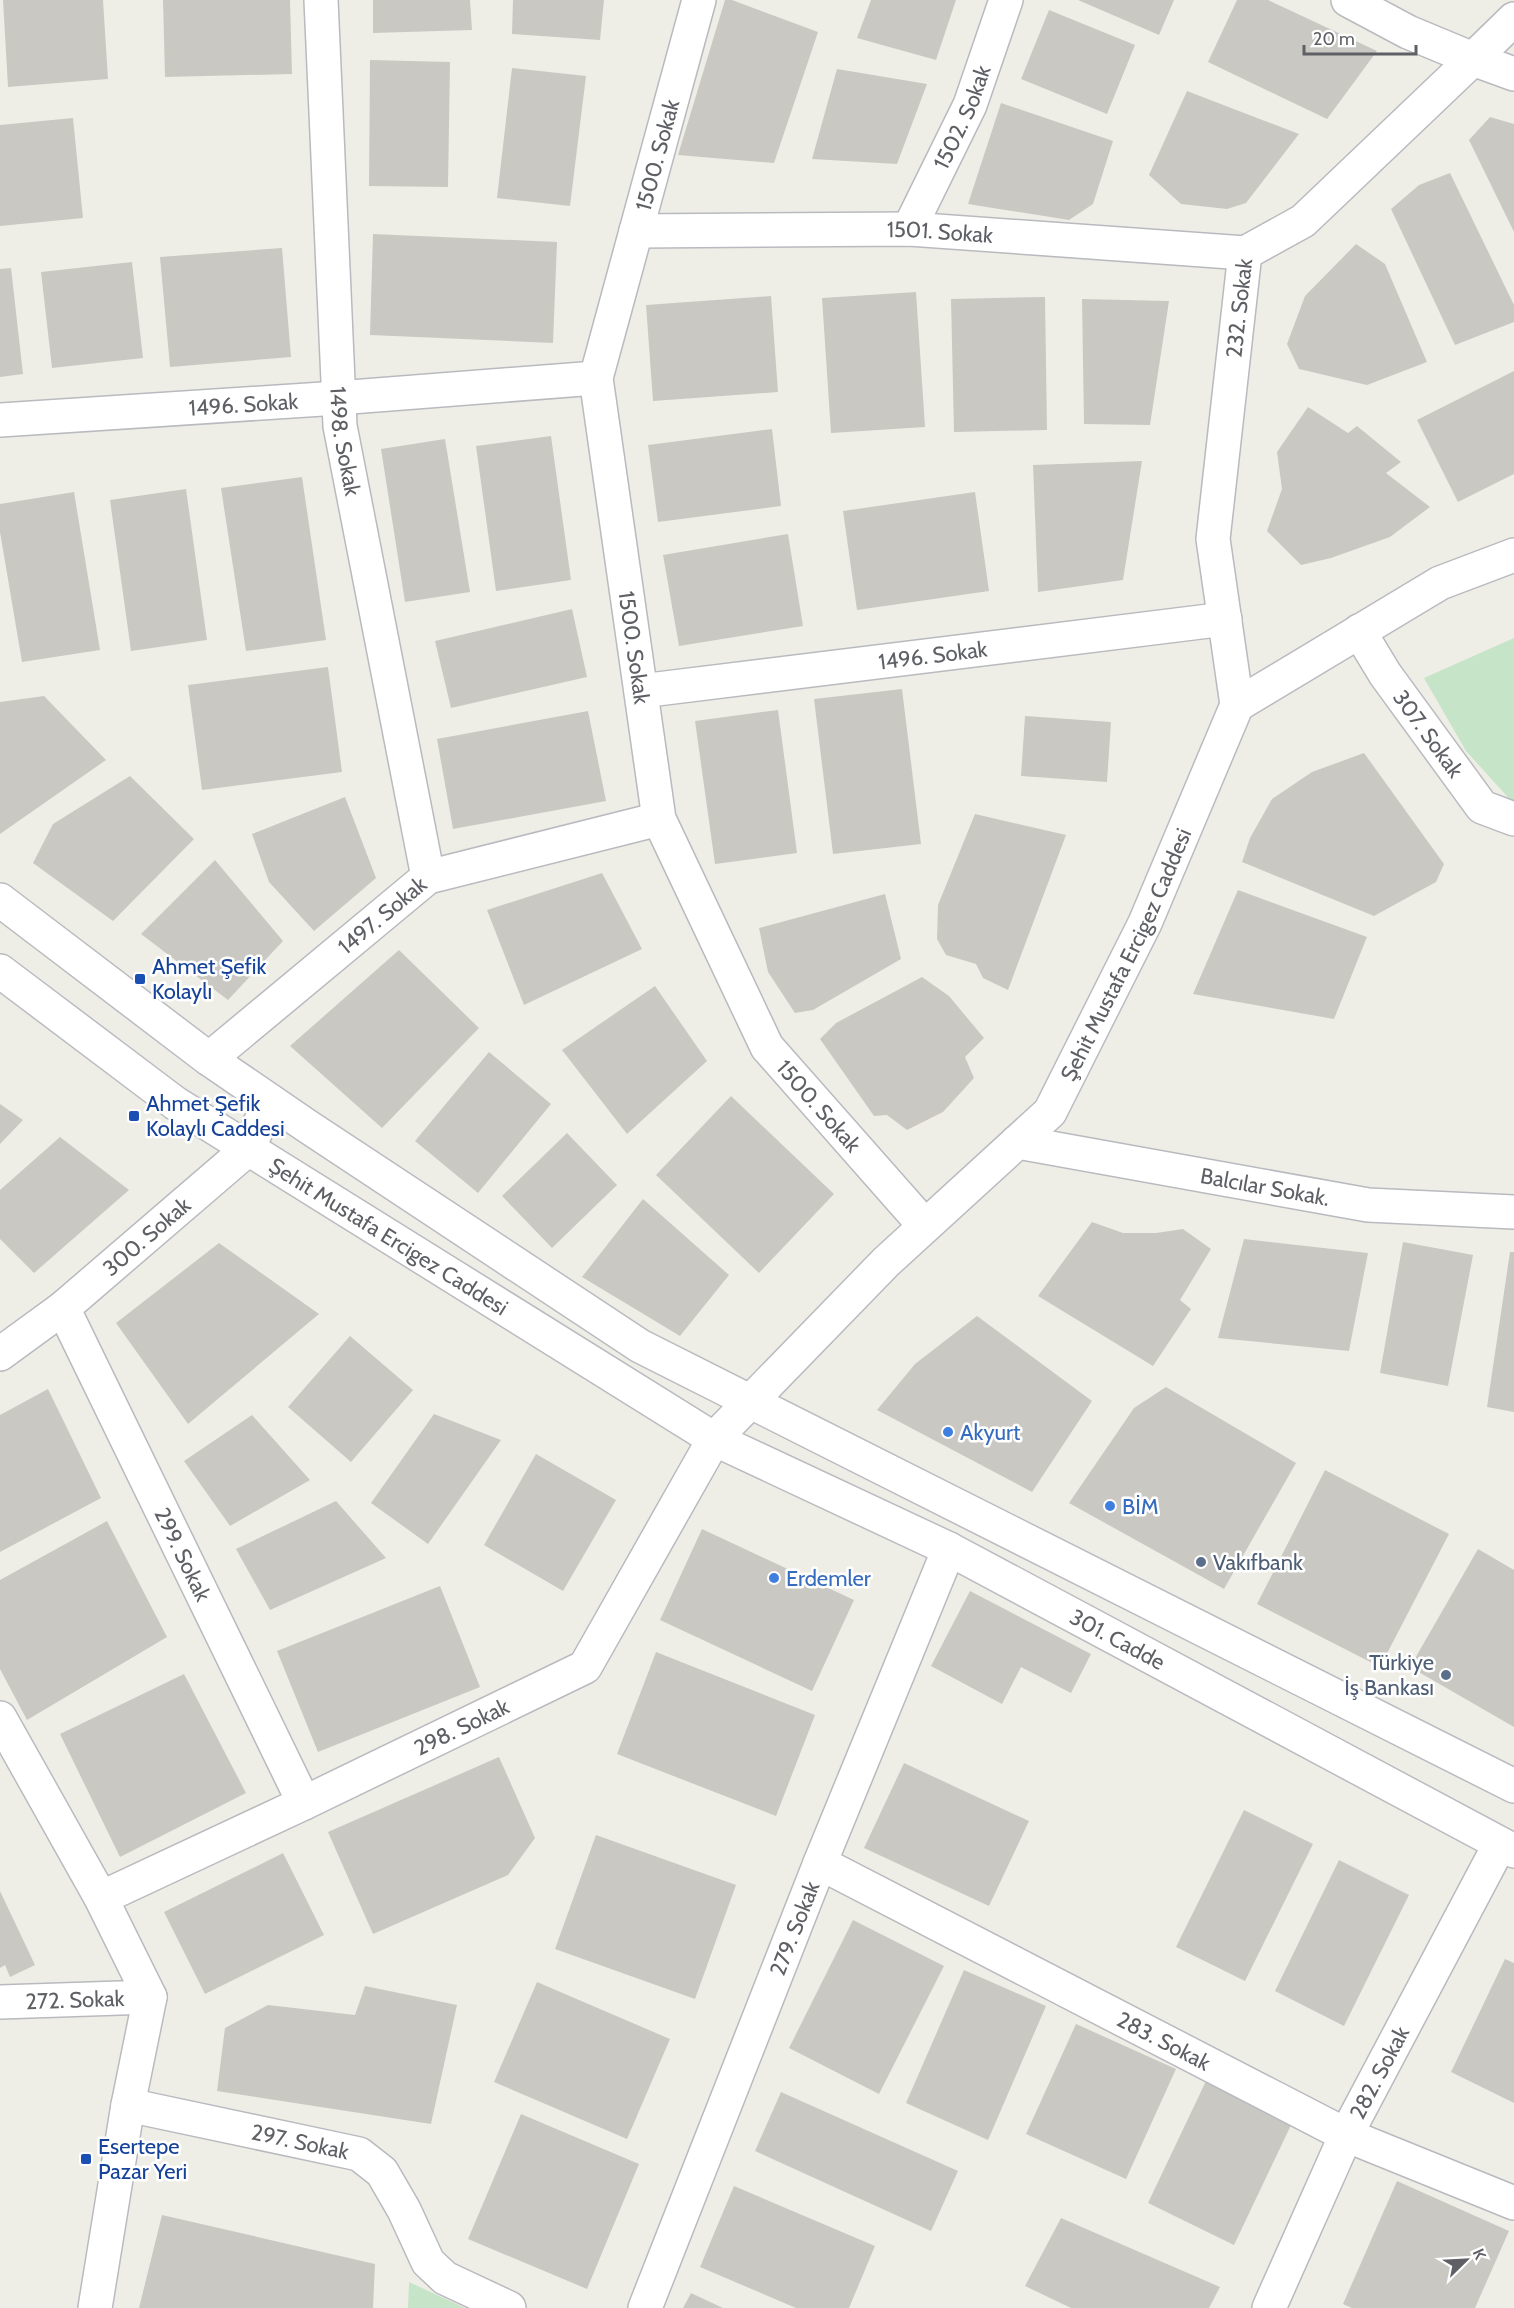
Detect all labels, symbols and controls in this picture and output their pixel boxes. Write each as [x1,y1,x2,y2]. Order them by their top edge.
scale bar [1304,18,1416,56]
text: 20 m [1313,28,1355,50]
street label: 1502. Sokak [928,62,997,174]
street label: 1500. Sokak [630,96,685,214]
street label: 1501. Sokak [887,216,994,249]
street label: 232. Sokak [1220,257,1258,359]
street label: 1498. Sokak [324,386,366,498]
street label: 1496. Sokak [188,388,299,422]
street label: 1500. Sokak [613,589,655,706]
street label: 1496. Sokak [877,635,989,676]
street label: 307. Sokak [1387,685,1469,783]
street label: Şehit Mustafa Ercigez Caddesi [1055,824,1197,1085]
street label: 1497. Sokak [332,871,432,960]
place label: Ahmet Şefik Kolaylı [152,953,266,1005]
marker: Ahmet Şefik Kolaylı [133,972,147,986]
street label: 1500. Sokak [771,1054,867,1158]
place label: Ahmet Şefik Kolaylı Caddesi [146,1090,285,1142]
marker: Ahmet Şefik Kolaylı Caddesi [127,1109,141,1123]
street label: Şehit Mustafa Ercigez Caddesi [264,1152,513,1321]
street label: Balcılar Sokak. [1198,1162,1332,1212]
street label: 300. Sokak [97,1192,196,1282]
place label: Akyurt [960,1419,1021,1446]
marker: Akyurt [941,1425,955,1439]
place label: BİM [1122,1493,1159,1520]
marker: BİM [1103,1499,1117,1513]
street label: 299. Sokak [148,1503,217,1606]
place label: Vakıfbank [1213,1549,1303,1576]
marker: Vakıfbank [1194,1555,1208,1569]
place label: Erdemler [786,1565,871,1592]
marker: Erdemler [767,1571,781,1585]
street label: 301. Cadde [1065,1603,1170,1676]
place label: Türkiye İş Bankası [1344,1649,1434,1701]
marker: Türkiye İş Bankası [1439,1668,1453,1682]
street label: 298. Sokak [410,1693,514,1762]
street label: 279. Sokak [764,1877,826,1980]
street label: 272. Sokak [25,1985,125,2015]
street label: 283. Sokak [1112,2006,1215,2077]
street label: 282. Sokak [1344,2022,1415,2124]
street label: 297. Sokak [249,2119,351,2166]
place label: Esertepe Pazar Yeri [98,2133,187,2185]
marker: Esertepe Pazar Yeri [79,2152,93,2166]
north arrow [1436,2230,1496,2290]
text: K [1469,2246,1490,2263]

